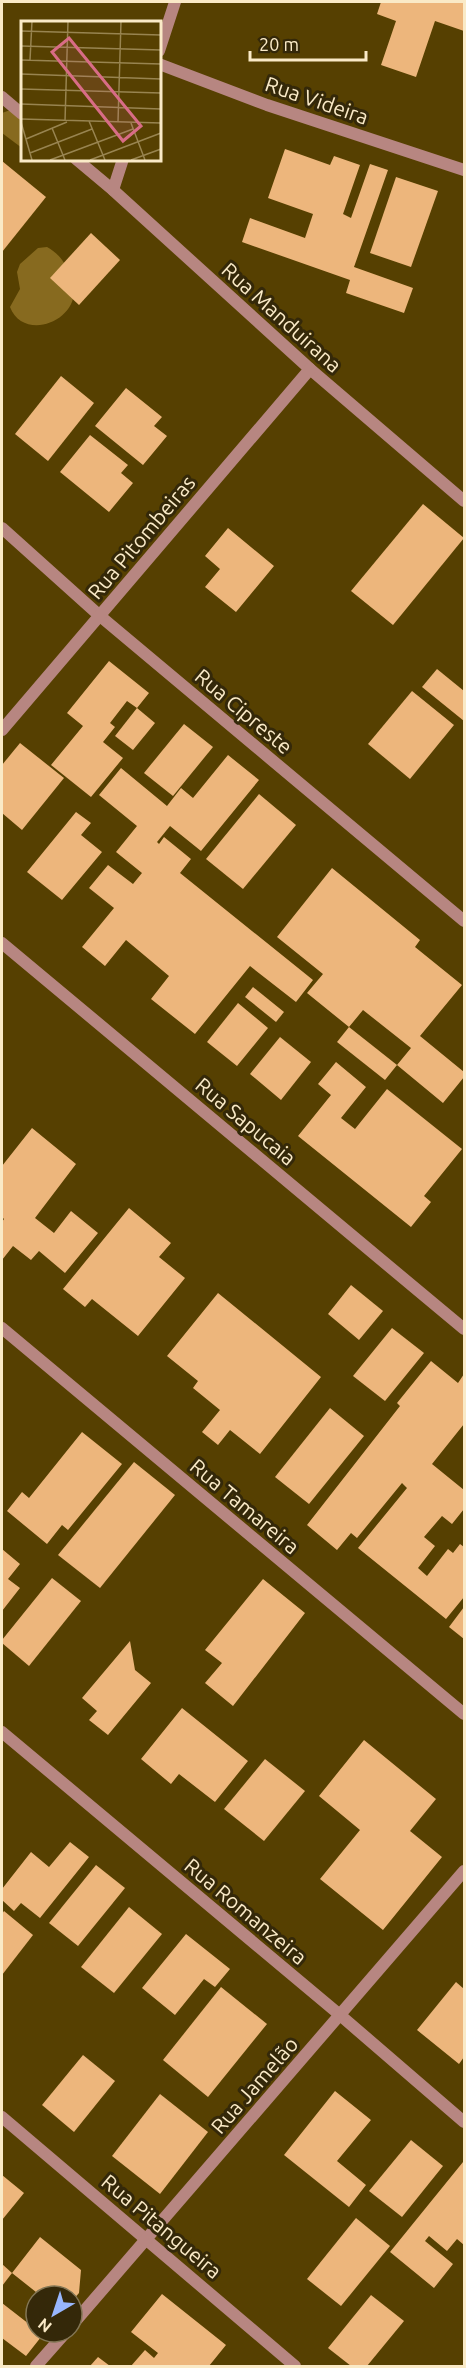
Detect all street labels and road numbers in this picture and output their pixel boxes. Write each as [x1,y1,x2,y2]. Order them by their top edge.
street label: Rua Videira [262,71,372,129]
street label: Rua Manduirana [217,257,347,377]
street label: Rua Pitombeiras [82,470,200,604]
street label: Rua Cipreste [191,663,297,759]
street label: Rua Sapucaia [191,1072,301,1170]
street label: Rua Tamareira [186,1454,304,1558]
street label: Rua Romanzeira [180,1853,312,1969]
street label: Rua Jamelão [206,2032,302,2138]
street label: Rua Pitangueira [97,2169,227,2283]

